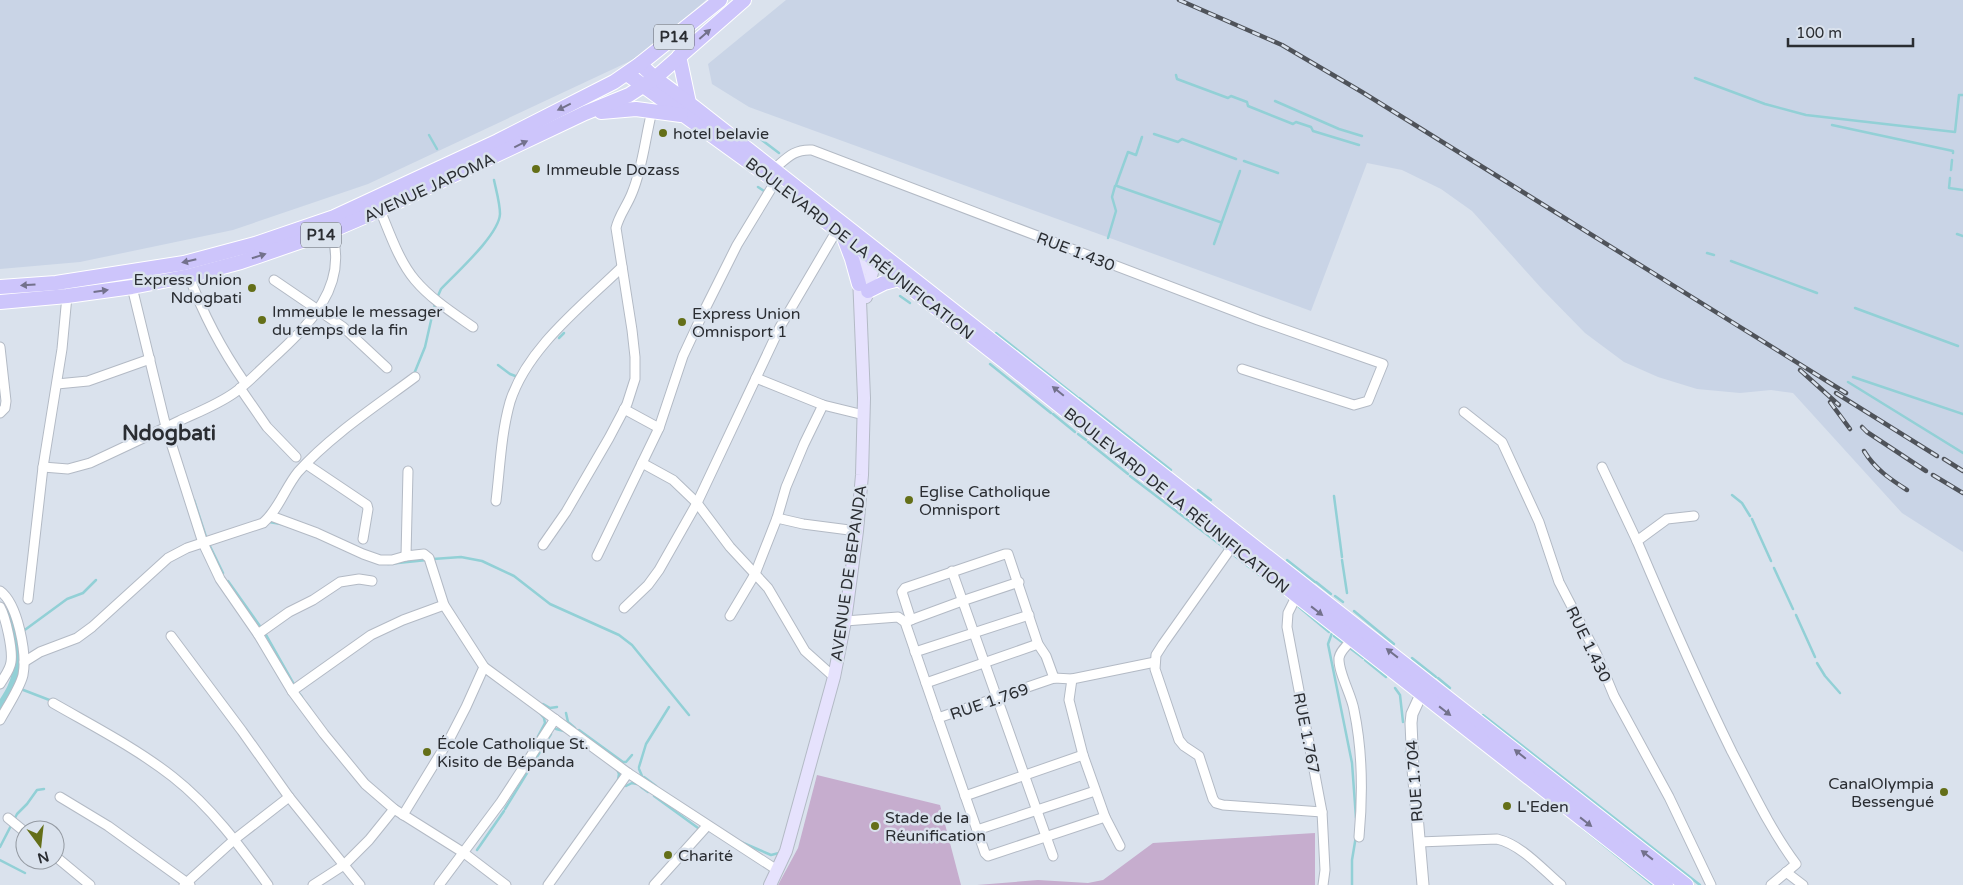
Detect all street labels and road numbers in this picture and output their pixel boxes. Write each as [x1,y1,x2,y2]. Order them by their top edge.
road number: P14 [654,24,694,50]
street label: AVENUE JAPOMA [361,149,498,227]
street label: BOULEVARD DE LA RÉUNIFICATION [741,153,978,344]
road number: P14 [301,222,341,248]
street label: RUE 1.430 [1034,228,1117,276]
street label: BOULEVARD DE LA RÉUNIFICATION [1060,403,1293,598]
street label: AVENUE DE BEPANDA [827,484,871,663]
street label: RUE 1.430 [1561,603,1615,686]
street label: RUE 1.769 [947,679,1031,725]
street label: RUE 1.767 [1288,691,1324,775]
street label: RUE 1.704 [1402,739,1428,823]

